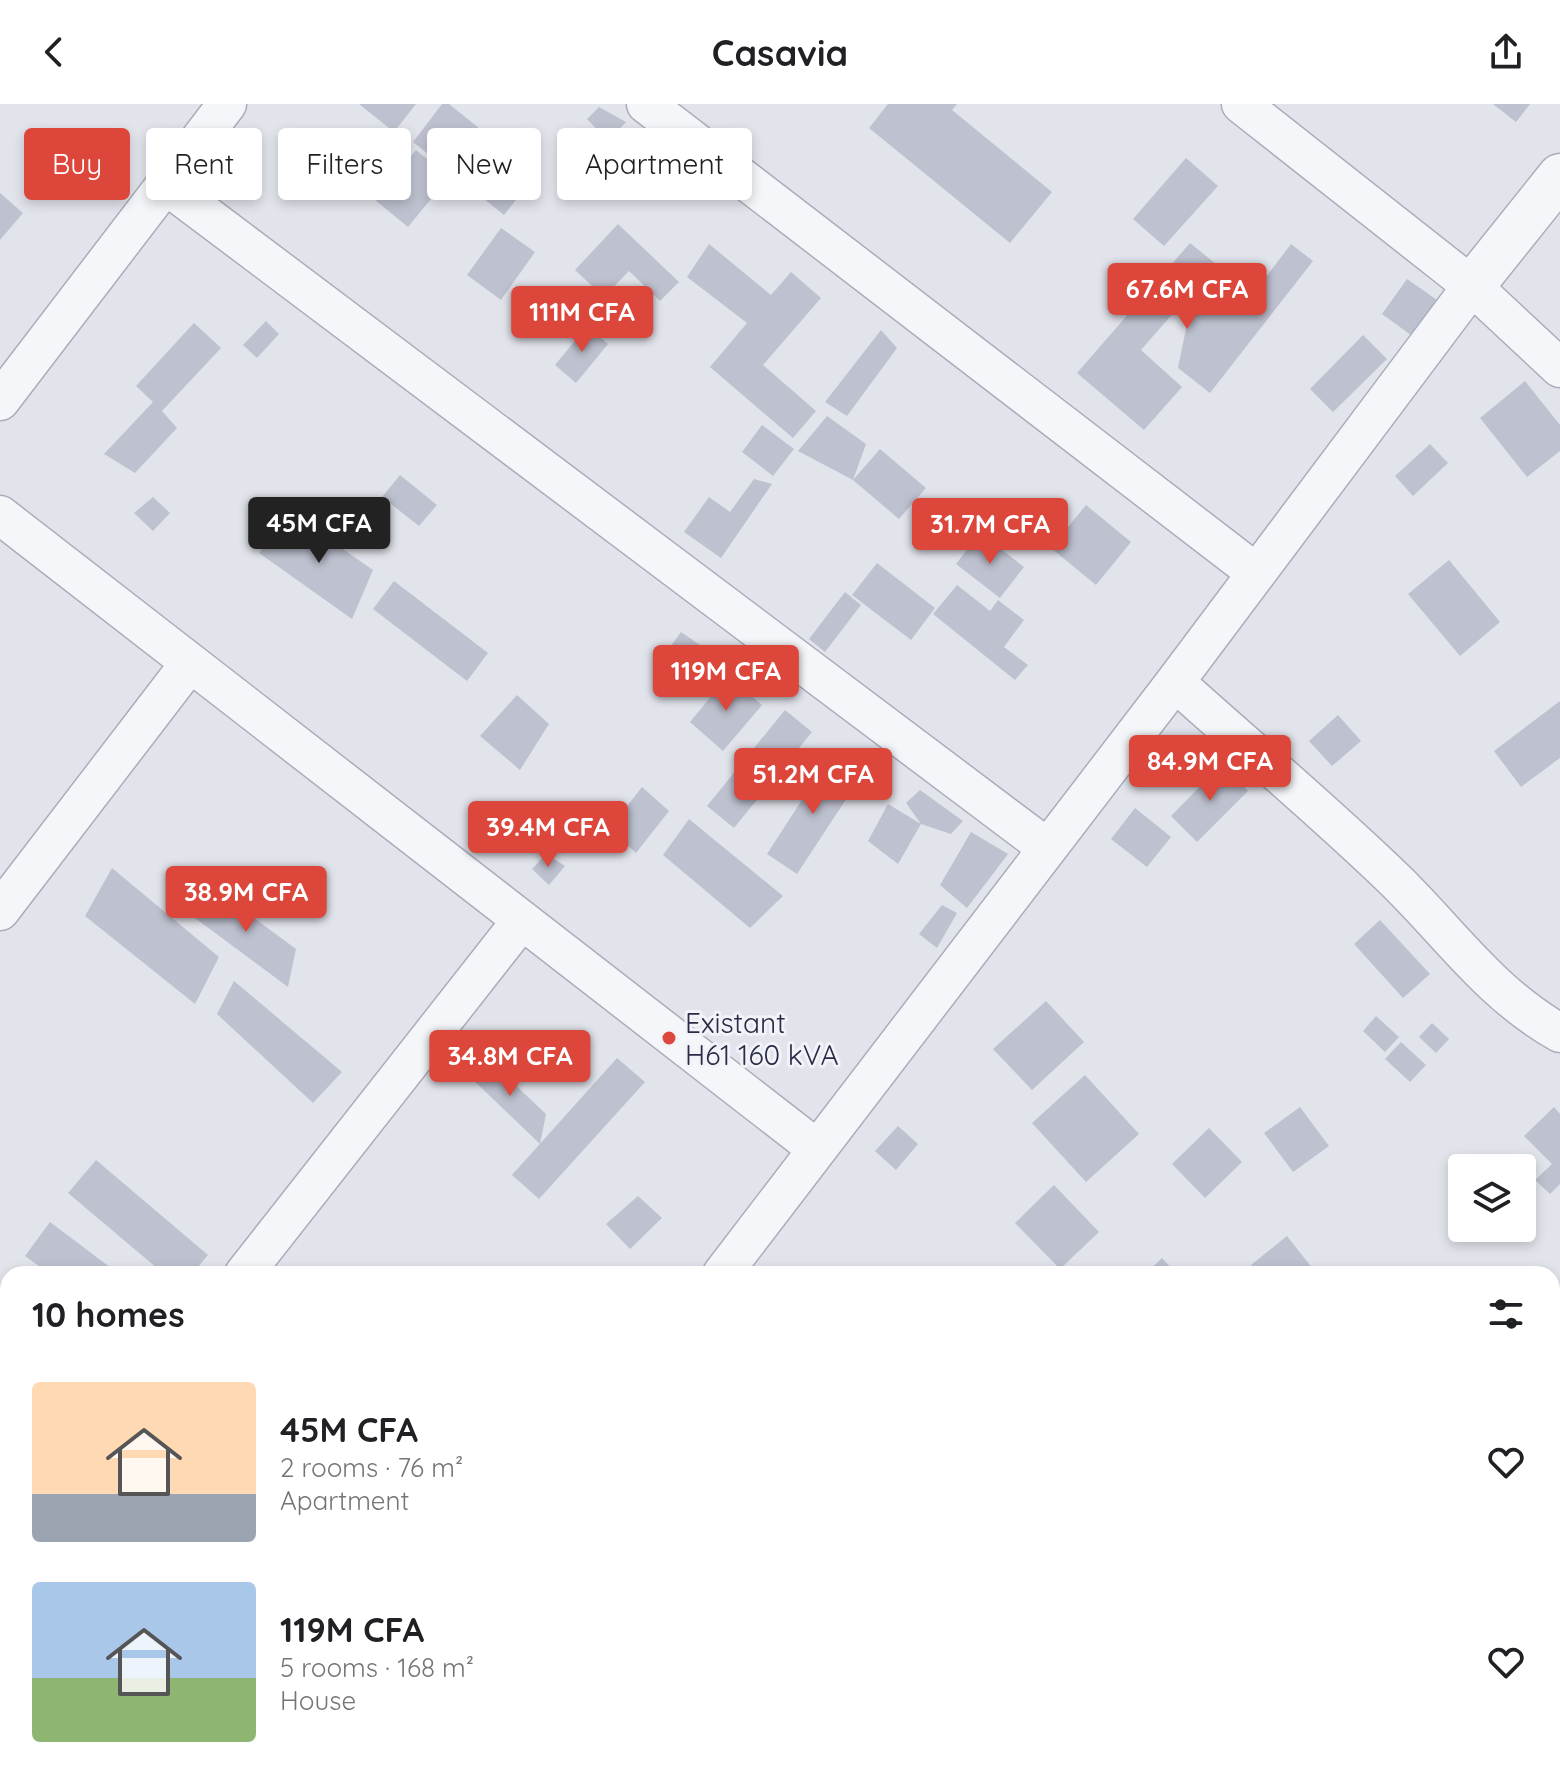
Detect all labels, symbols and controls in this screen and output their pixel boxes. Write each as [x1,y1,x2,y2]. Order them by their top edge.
icon: back [32,30,76,74]
text: Casavia [712,30,848,75]
icon: share [1484,30,1528,74]
chip: Buy [24,128,130,200]
chip: Rent [146,128,262,200]
chip: Filters [278,128,411,200]
chip: New [427,128,541,200]
chip: Apartment [557,128,752,200]
pin: 67.6M CFA [1095,263,1279,331]
text: 67.6M CFA [1126,272,1248,305]
pin: 111M CFA [499,286,665,354]
text: 111M CFA [529,295,635,328]
pin: 45M CFA [245,497,393,565]
pin: 31.7M CFA [898,498,1082,566]
text: 45M CFA [266,506,372,539]
text: 31.7M CFA [930,507,1050,540]
pin: 119M CFA [643,645,809,713]
text: 119M CFA [671,654,781,687]
pin: 84.9M CFA [1118,735,1302,803]
text: 84.9M CFA [1147,744,1273,777]
pin: 51.2M CFA [721,748,905,816]
text: 51.2M CFA [752,757,874,790]
pin: 39.4M CFA [456,801,640,869]
text: 39.4M CFA [486,810,610,843]
pin: 38.9M CFA [154,866,338,934]
text: 38.9M CFA [184,875,308,908]
place label: Existant H61 160 kVA [685,1005,839,1072]
marker: Existant H61 160 kVA [660,1029,678,1047]
pin: 34.8M CFA [418,1030,602,1098]
text: 34.8M CFA [447,1039,573,1072]
map controls [1448,1154,1536,1242]
button: layers [1448,1154,1536,1242]
icon: filters [1484,1292,1528,1336]
text: 10 homes [32,1293,185,1336]
text: 45M CFA [280,1408,418,1451]
icon: home [96,1414,192,1510]
icon: heart [1484,1440,1528,1484]
text: 2 rooms · 76 m² [280,1451,463,1484]
text: Apartment [280,1484,409,1517]
text: 119M CFA [280,1608,424,1651]
icon: home [96,1614,192,1710]
icon: heart [1484,1640,1528,1684]
text: 5 rooms · 168 m² [280,1651,474,1684]
text: House [280,1684,356,1717]

